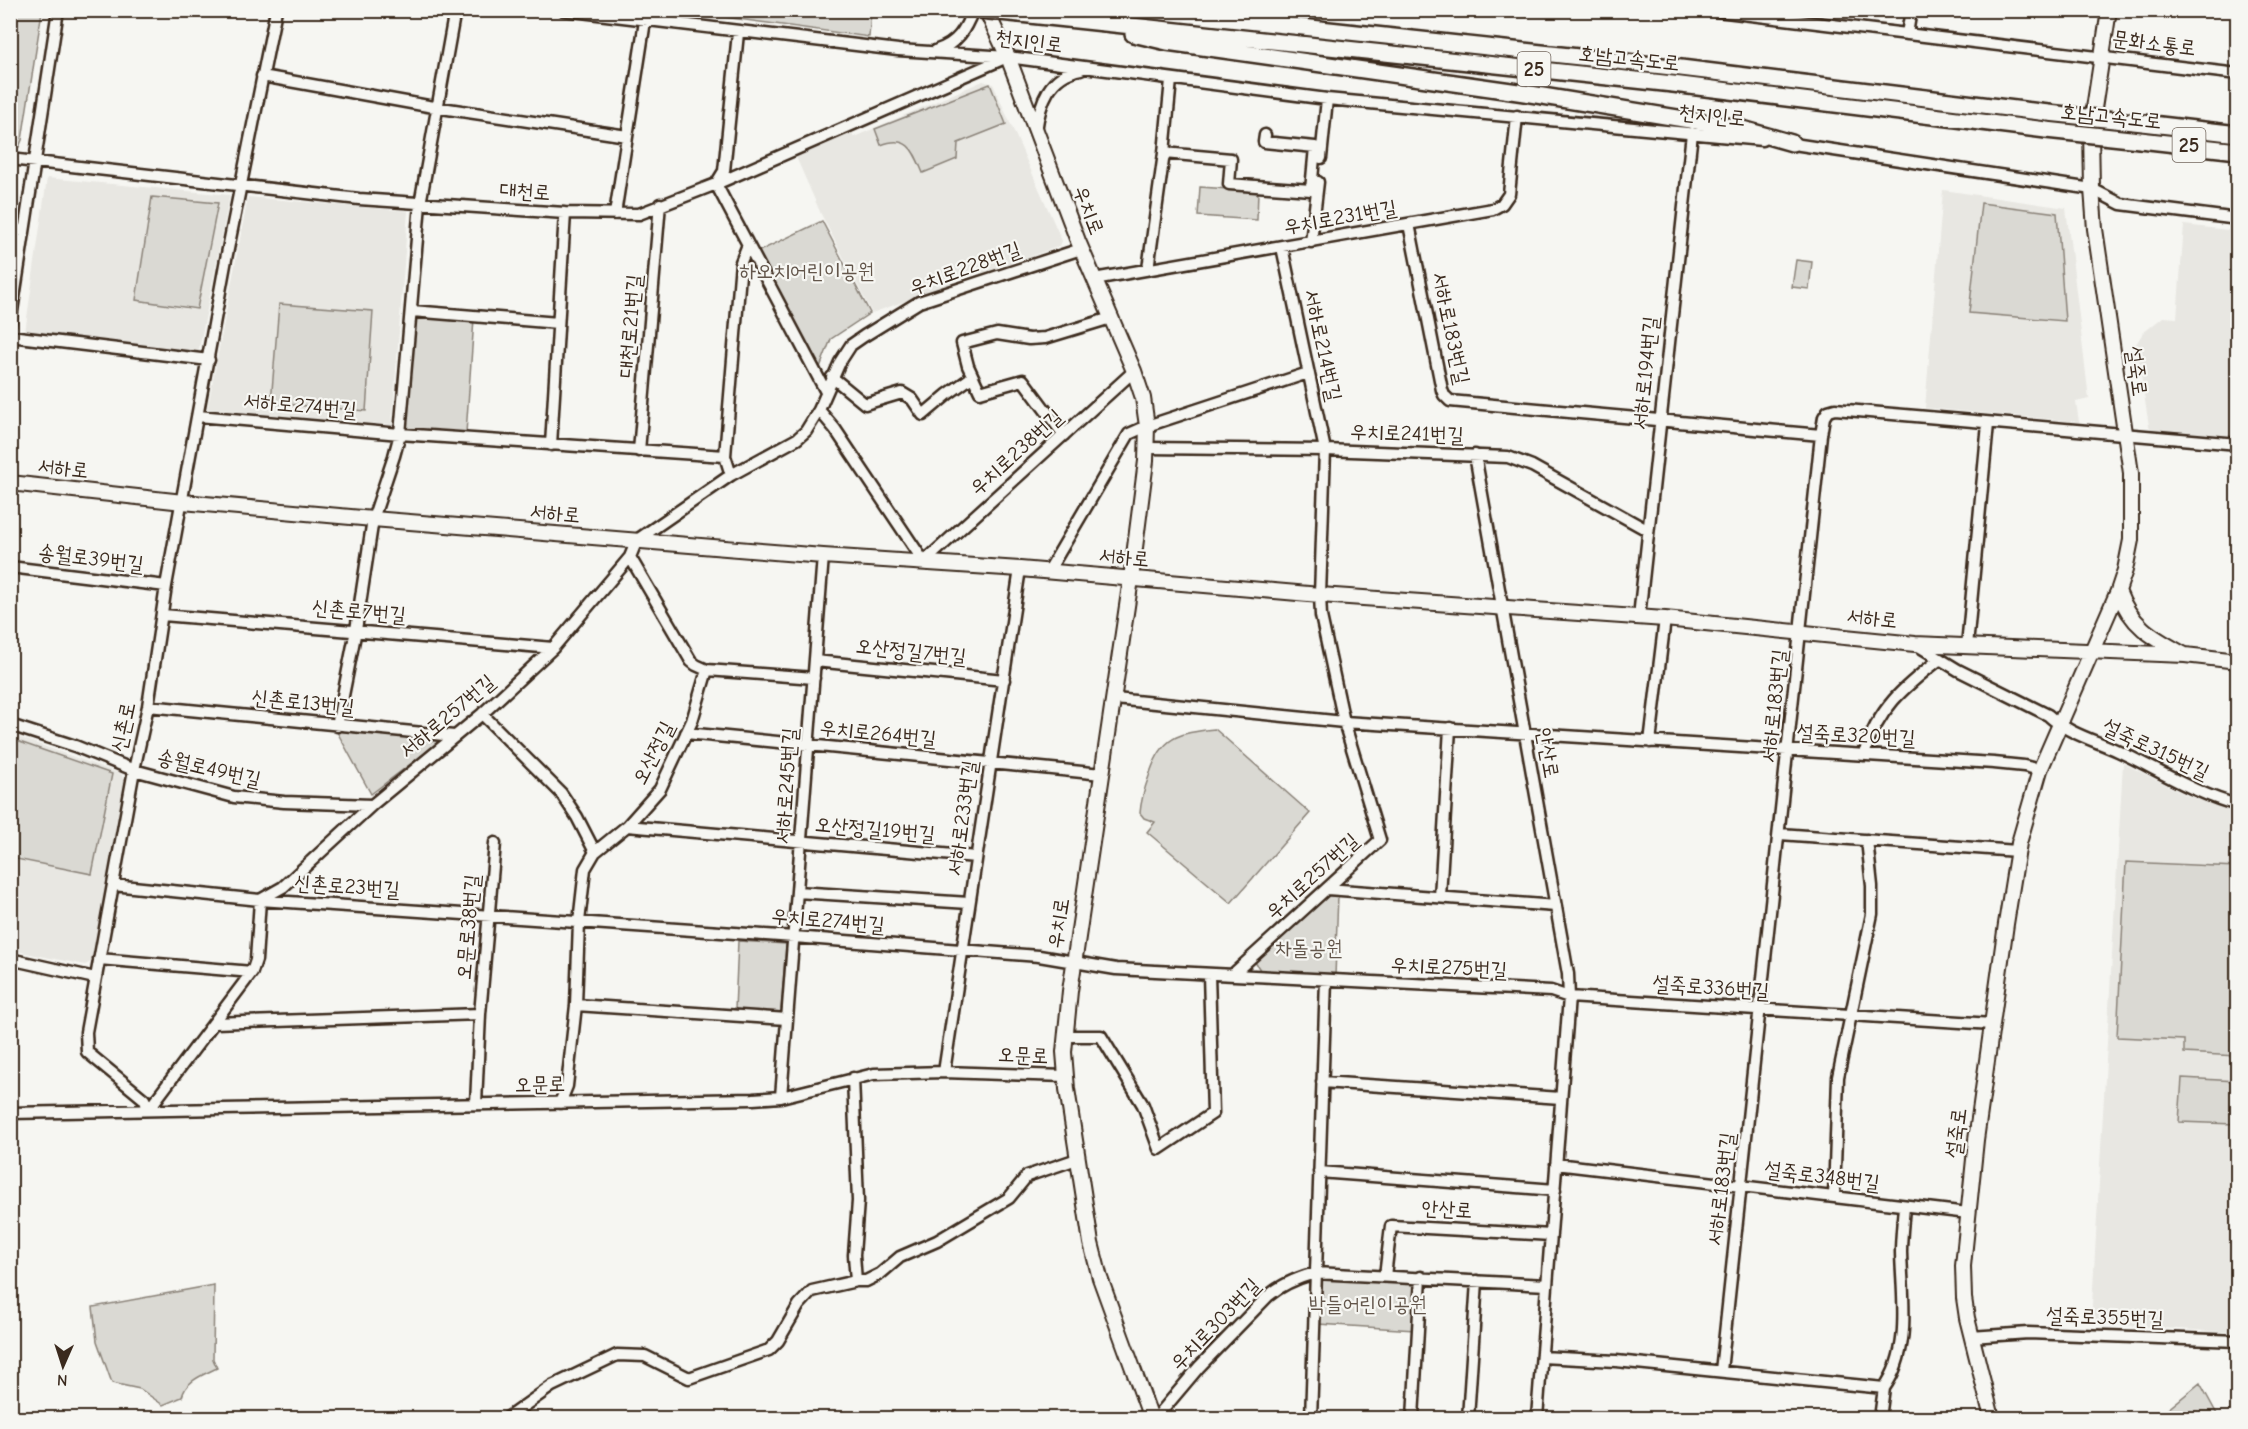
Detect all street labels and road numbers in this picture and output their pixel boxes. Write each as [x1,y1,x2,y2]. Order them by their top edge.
street label: 천지인로 [994,25,1064,57]
street label: 문화소통로 [2111,26,2197,60]
street label: 호남고속도로 [1577,41,1681,75]
road number: 25 [1518,52,1550,86]
street label: 호남고속도로 [2059,99,2163,133]
street label: 천지인로 [1677,100,1747,130]
road number: 25 [2172,128,2206,162]
street label: 대천로 [499,177,551,205]
street label: 우치로 [1069,182,1109,238]
street label: 우치로231번길 [1282,195,1399,239]
street label: 우치로228번길 [906,237,1024,299]
street label: 서하로183번길 [1427,270,1475,386]
street label: 대천로21번길 [614,273,646,379]
street label: 서하로214번길 [1299,287,1347,403]
street label: 서하로194번길 [1627,315,1663,431]
street label: 설죽로 [2122,344,2152,398]
street label: 서하로274번길 [242,388,358,422]
street label: 우치로238번길 [965,404,1068,500]
street label: 우치로241번길 [1350,419,1464,447]
street label: 서하로 [37,453,89,483]
street label: 서하로 [529,499,581,527]
street label: 송월로39번길 [37,540,145,576]
street label: 서하로 [1098,543,1150,571]
street label: 신촌로7번길 [311,595,407,627]
street label: 서하로 [1846,603,1898,633]
street label: 오산정길7번길 [854,633,968,669]
street label: 서하로183번길 [1756,648,1792,764]
street label: 서하로257번길 [395,669,500,763]
street label: 신촌로13번길 [250,685,356,719]
street label: 신촌로 [106,700,140,754]
street label: 설죽로315번길 [2099,714,2213,784]
street label: 우치로264번길 [819,715,938,751]
street label: 오산정길 [627,717,679,789]
street label: 설죽로320번길 [1796,720,1916,750]
street label: 안산로 [1532,726,1564,780]
street label: 서하로245번길 [770,727,802,845]
street label: 송월로49번길 [155,744,263,792]
street label: 서하로233번길 [942,758,982,877]
street label: 오산정길19번길 [814,812,936,846]
street label: 우치로257번길 [1261,828,1363,924]
street label: 신촌로23번길 [293,870,401,902]
street label: 오문로38번길 [451,873,485,981]
street label: 우치로 [1042,896,1074,950]
street label: 우치로274번길 [770,903,886,937]
street label: 우치로275번길 [1390,952,1508,982]
street label: 설죽로336번길 [1652,971,1770,1003]
street label: 오문로 [997,1042,1049,1068]
street label: 오문로 [514,1072,566,1096]
street label: 설죽로 [1941,1106,1971,1160]
street label: 서하로183번길 [1702,1131,1740,1247]
street label: 설죽로348번길 [1763,1157,1881,1195]
street label: 안산로 [1421,1196,1473,1222]
street label: 우치로303번길 [1165,1273,1265,1375]
street label: 설죽로355번길 [2046,1303,2164,1331]

